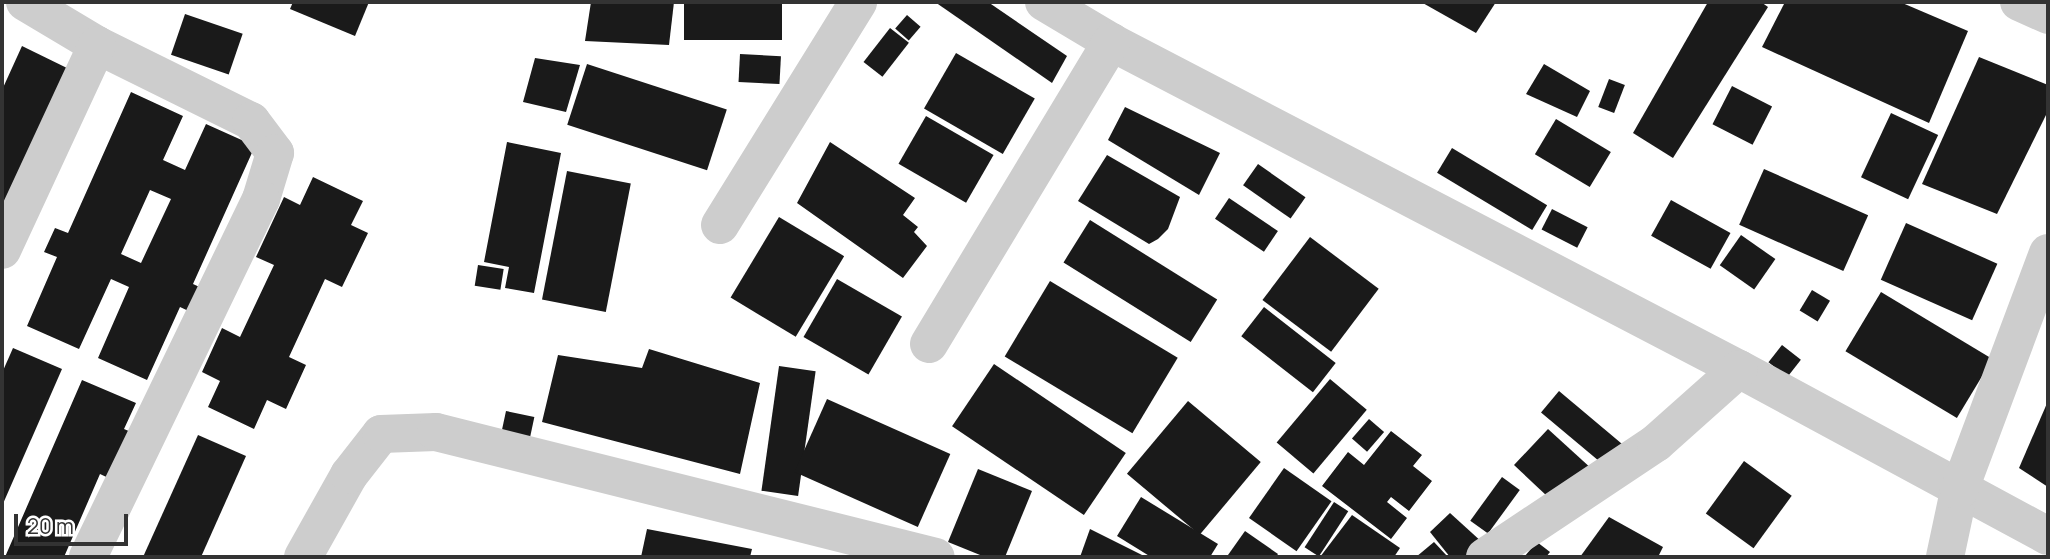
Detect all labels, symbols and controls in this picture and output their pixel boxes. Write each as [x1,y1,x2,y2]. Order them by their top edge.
scale bar [18,500,131,544]
text: 20 m [27,512,74,540]

